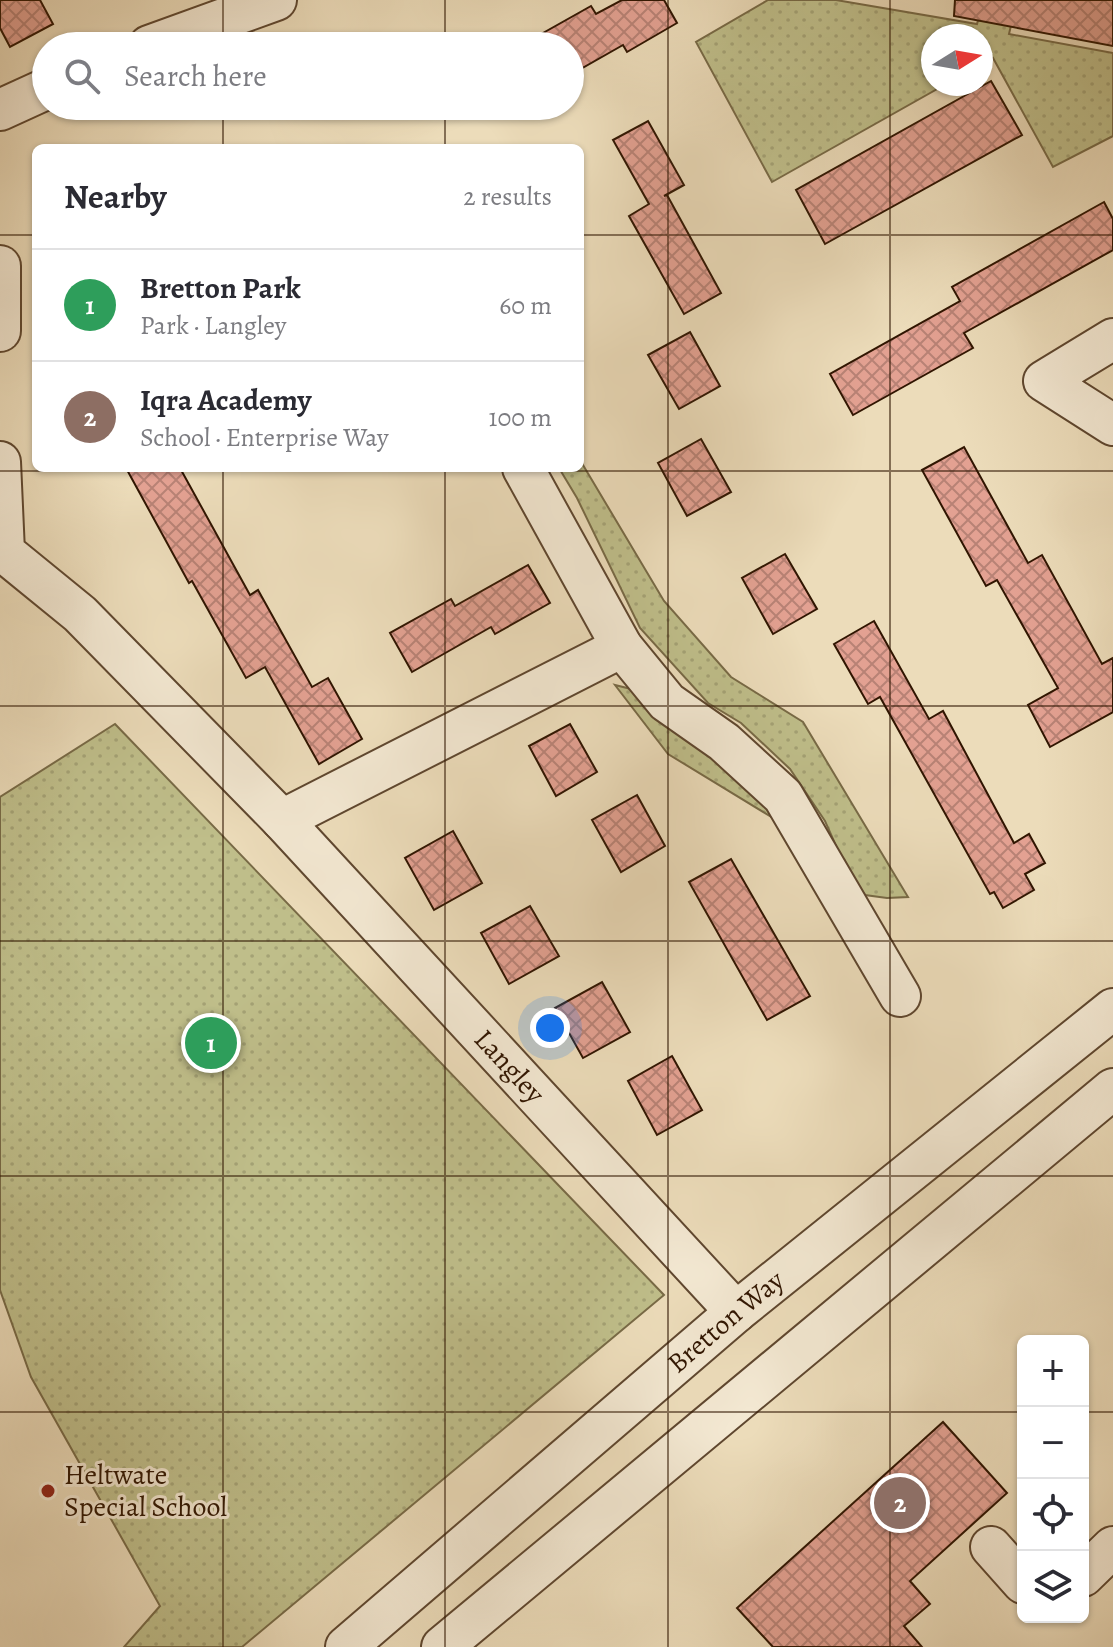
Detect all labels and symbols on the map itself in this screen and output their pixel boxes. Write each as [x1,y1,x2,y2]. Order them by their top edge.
north arrow [921,24,993,96]
your location [530,1008,570,1048]
pin: 1 [185,1013,237,1073]
street label: Langley [465,1021,554,1112]
street label: Bretton Way [659,1261,793,1382]
place label: Heltwate Special School [64,1456,227,1526]
pin: 2 [874,1473,926,1533]
marker: Heltwate Special School [39,1482,57,1500]

